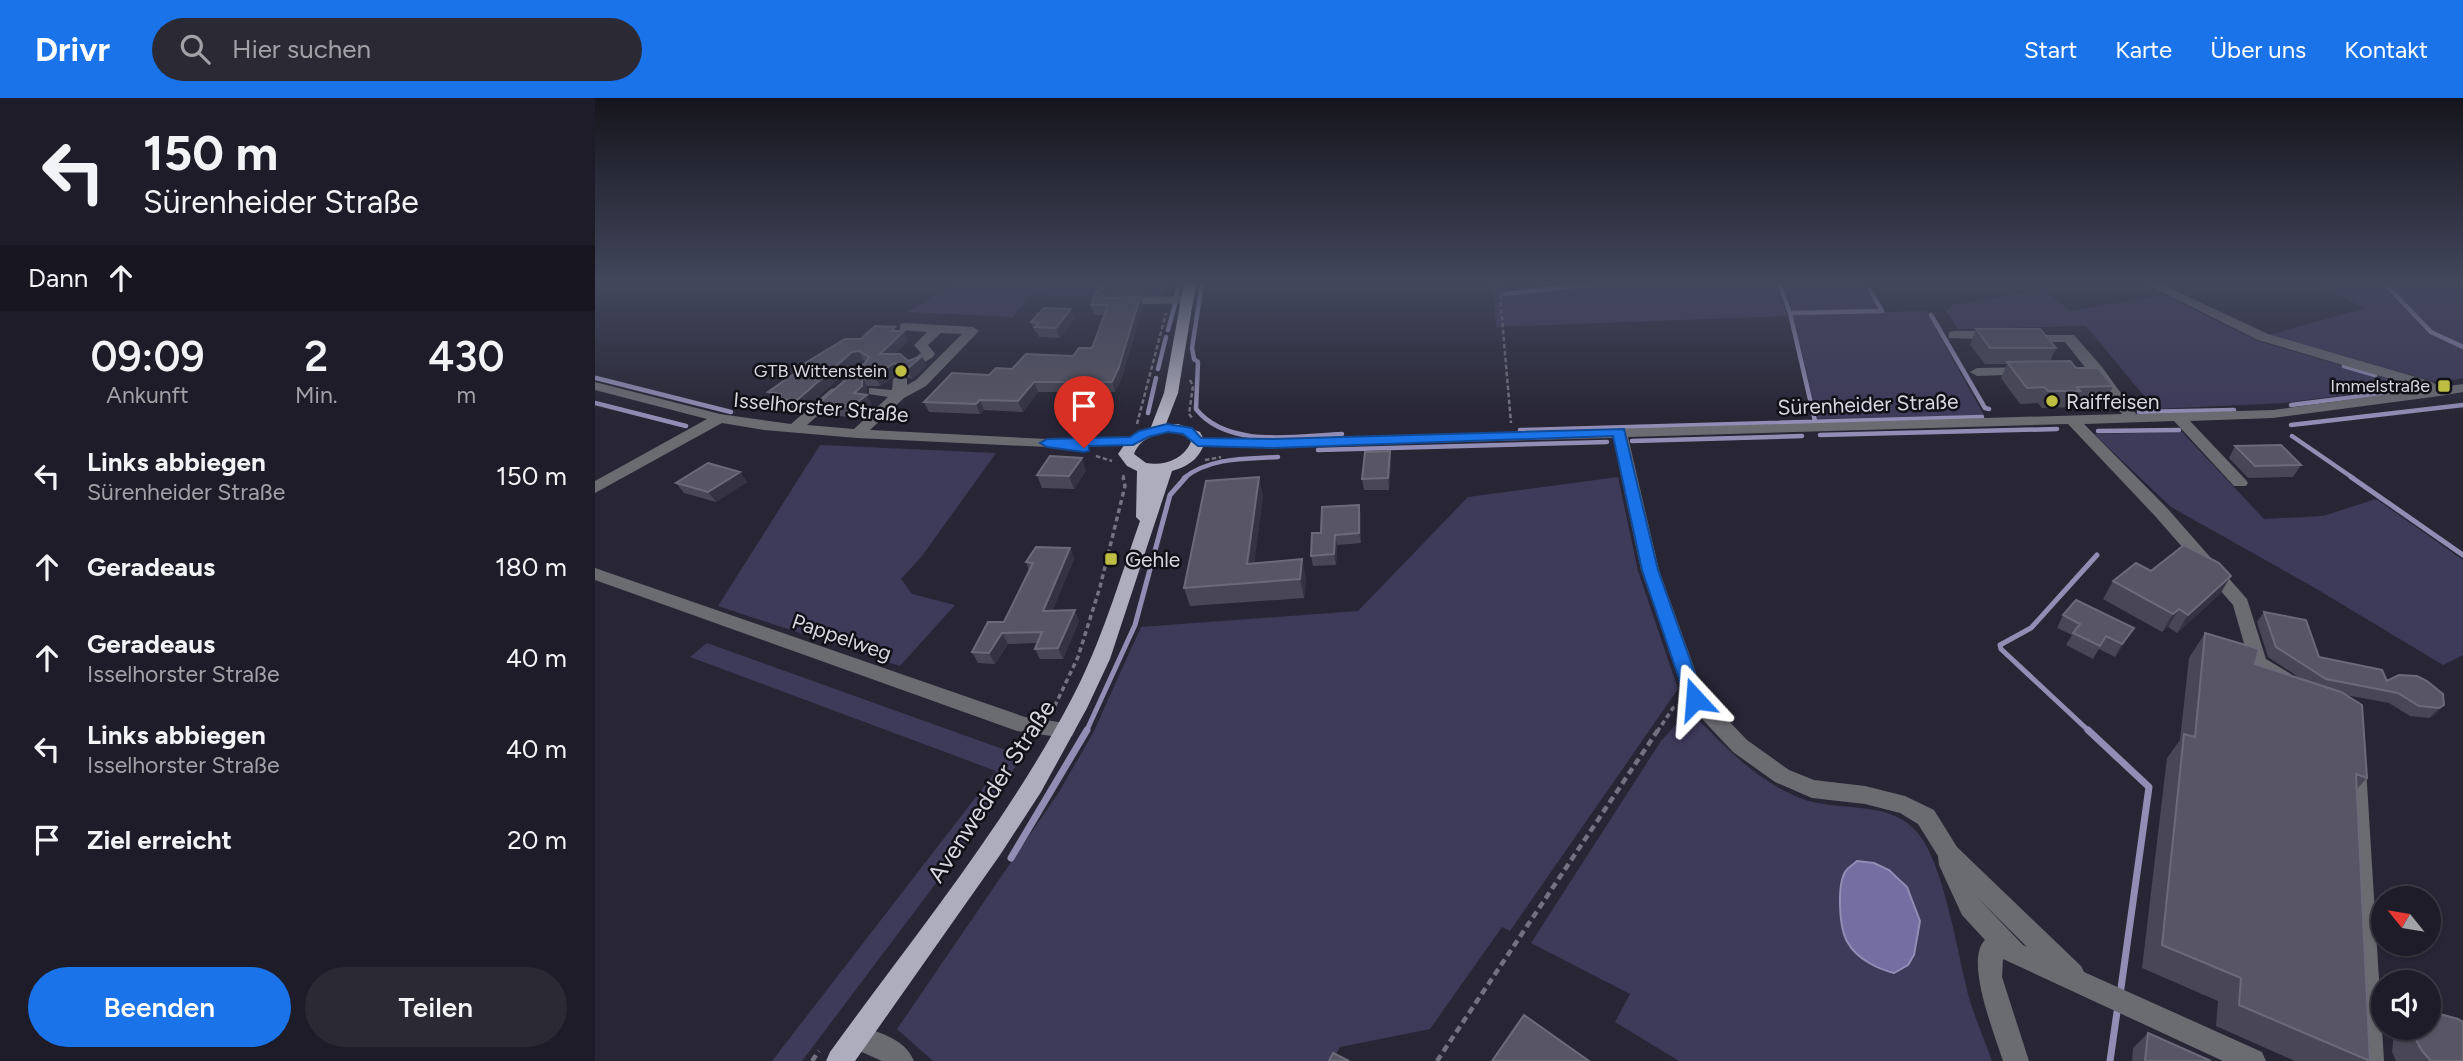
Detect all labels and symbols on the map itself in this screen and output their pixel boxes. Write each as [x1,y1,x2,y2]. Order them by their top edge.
place label: GTB Wittenstein [754,360,887,382]
marker: GTB Wittenstein [893,363,909,379]
place label: Immelstraße [2330,375,2430,397]
pin [1054,376,1114,448]
marker: Immelstraße [2436,378,2452,394]
street label: Isselhorster Straße [732,387,910,427]
street label: Sürenheider Straße [1777,388,1959,420]
place label: Raiffeisen [2066,389,2159,414]
marker: Raiffeisen [2044,393,2060,409]
place label: Gehle [1125,547,1180,572]
marker: Gehle [1103,551,1119,567]
street label: Pappelweg [789,608,895,666]
position arrow [1658,662,1732,736]
street label: Avenwedder Straße [921,694,1061,888]
north arrow [2371,886,2441,956]

